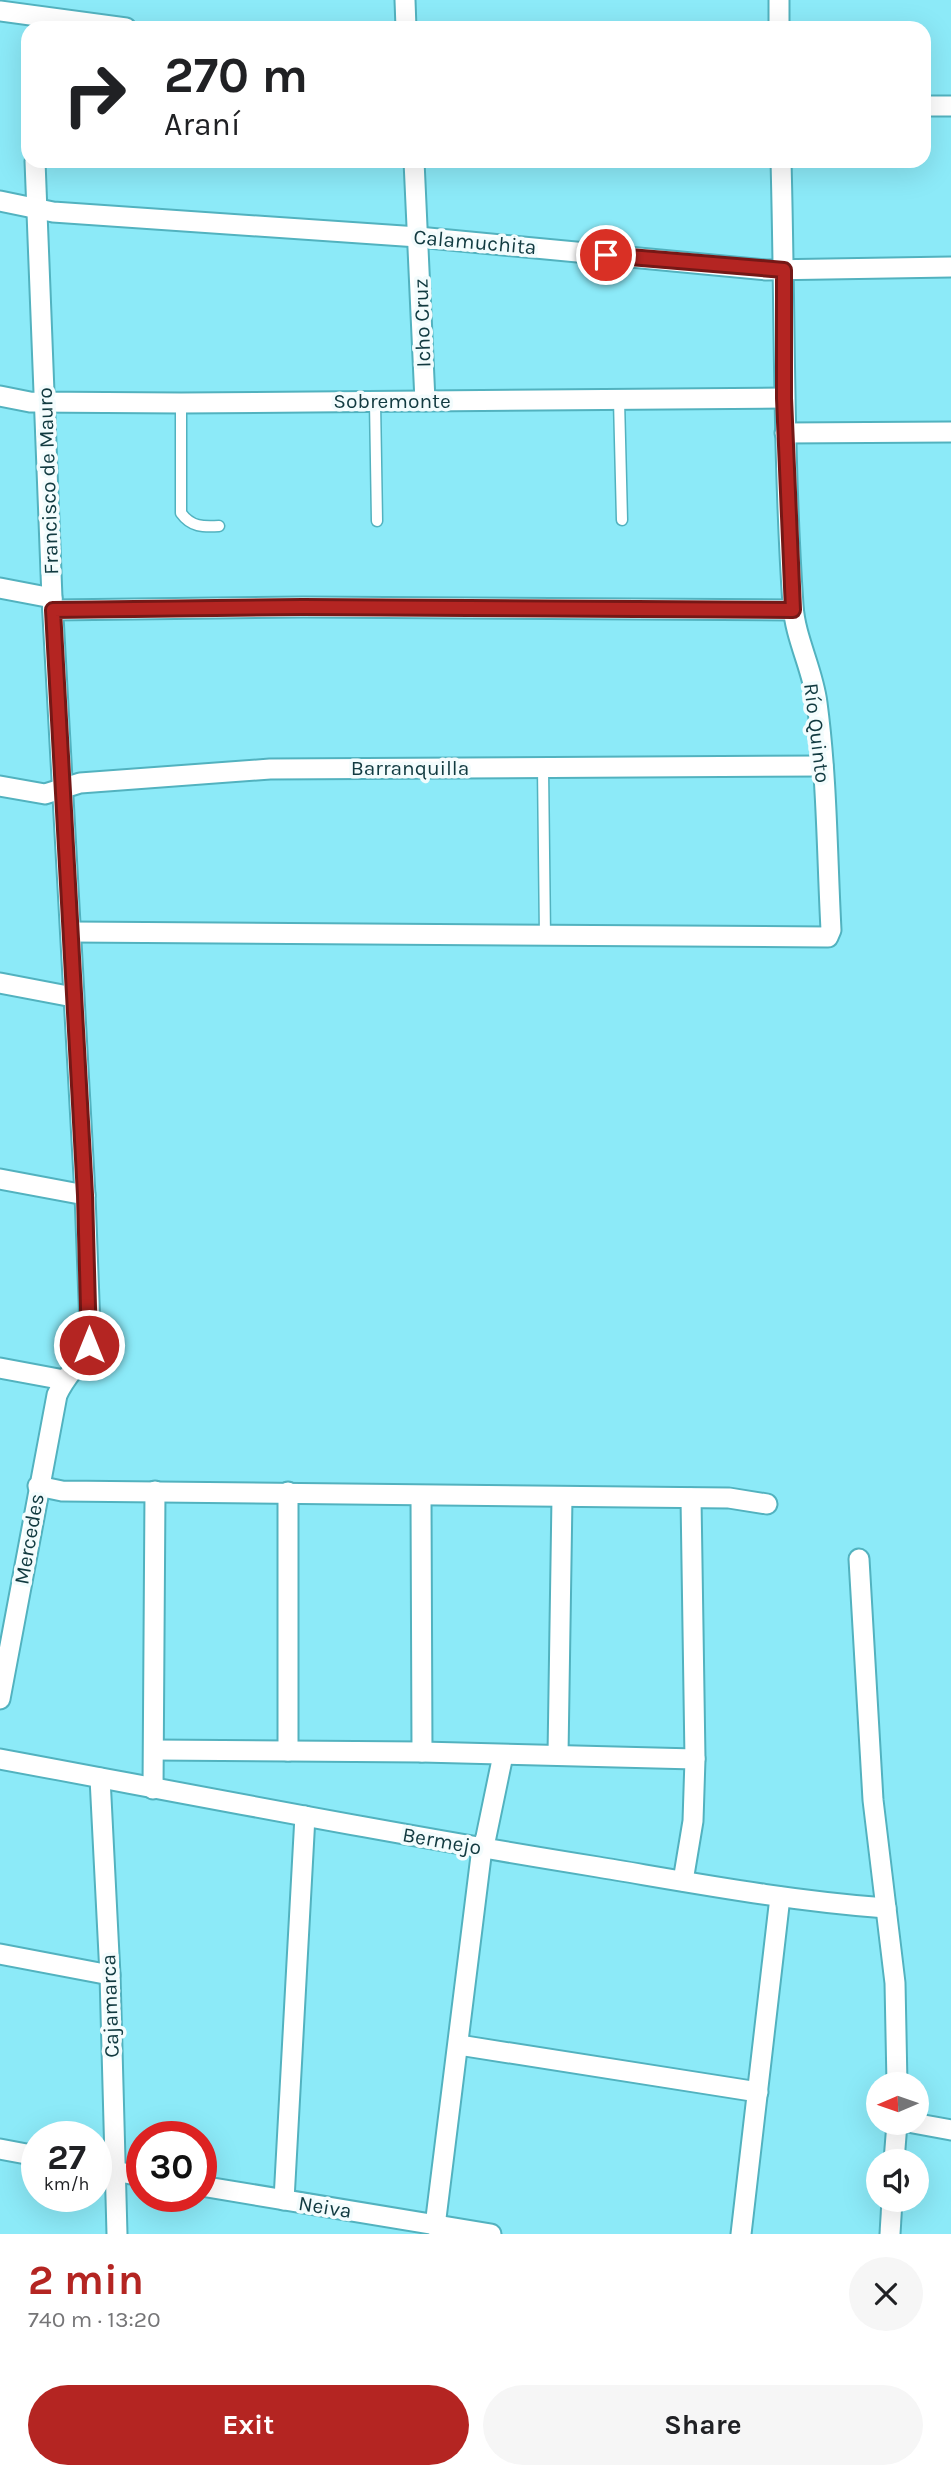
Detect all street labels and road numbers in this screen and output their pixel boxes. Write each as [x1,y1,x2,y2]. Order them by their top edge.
street label: Calamuchita [412,225,538,259]
street label: Icho Cruz [408,278,436,368]
street label: Francisco de Mauro [33,387,63,575]
street label: Sobremonte [333,389,451,413]
street label: Río Quinto [799,682,835,784]
street label: Barranquilla [351,756,469,780]
street label: Mercedes [9,1492,49,1586]
street label: Bermejo [401,1822,483,1860]
street label: Cajamarca [96,1954,124,2058]
street label: Neiva [297,2191,353,2223]

